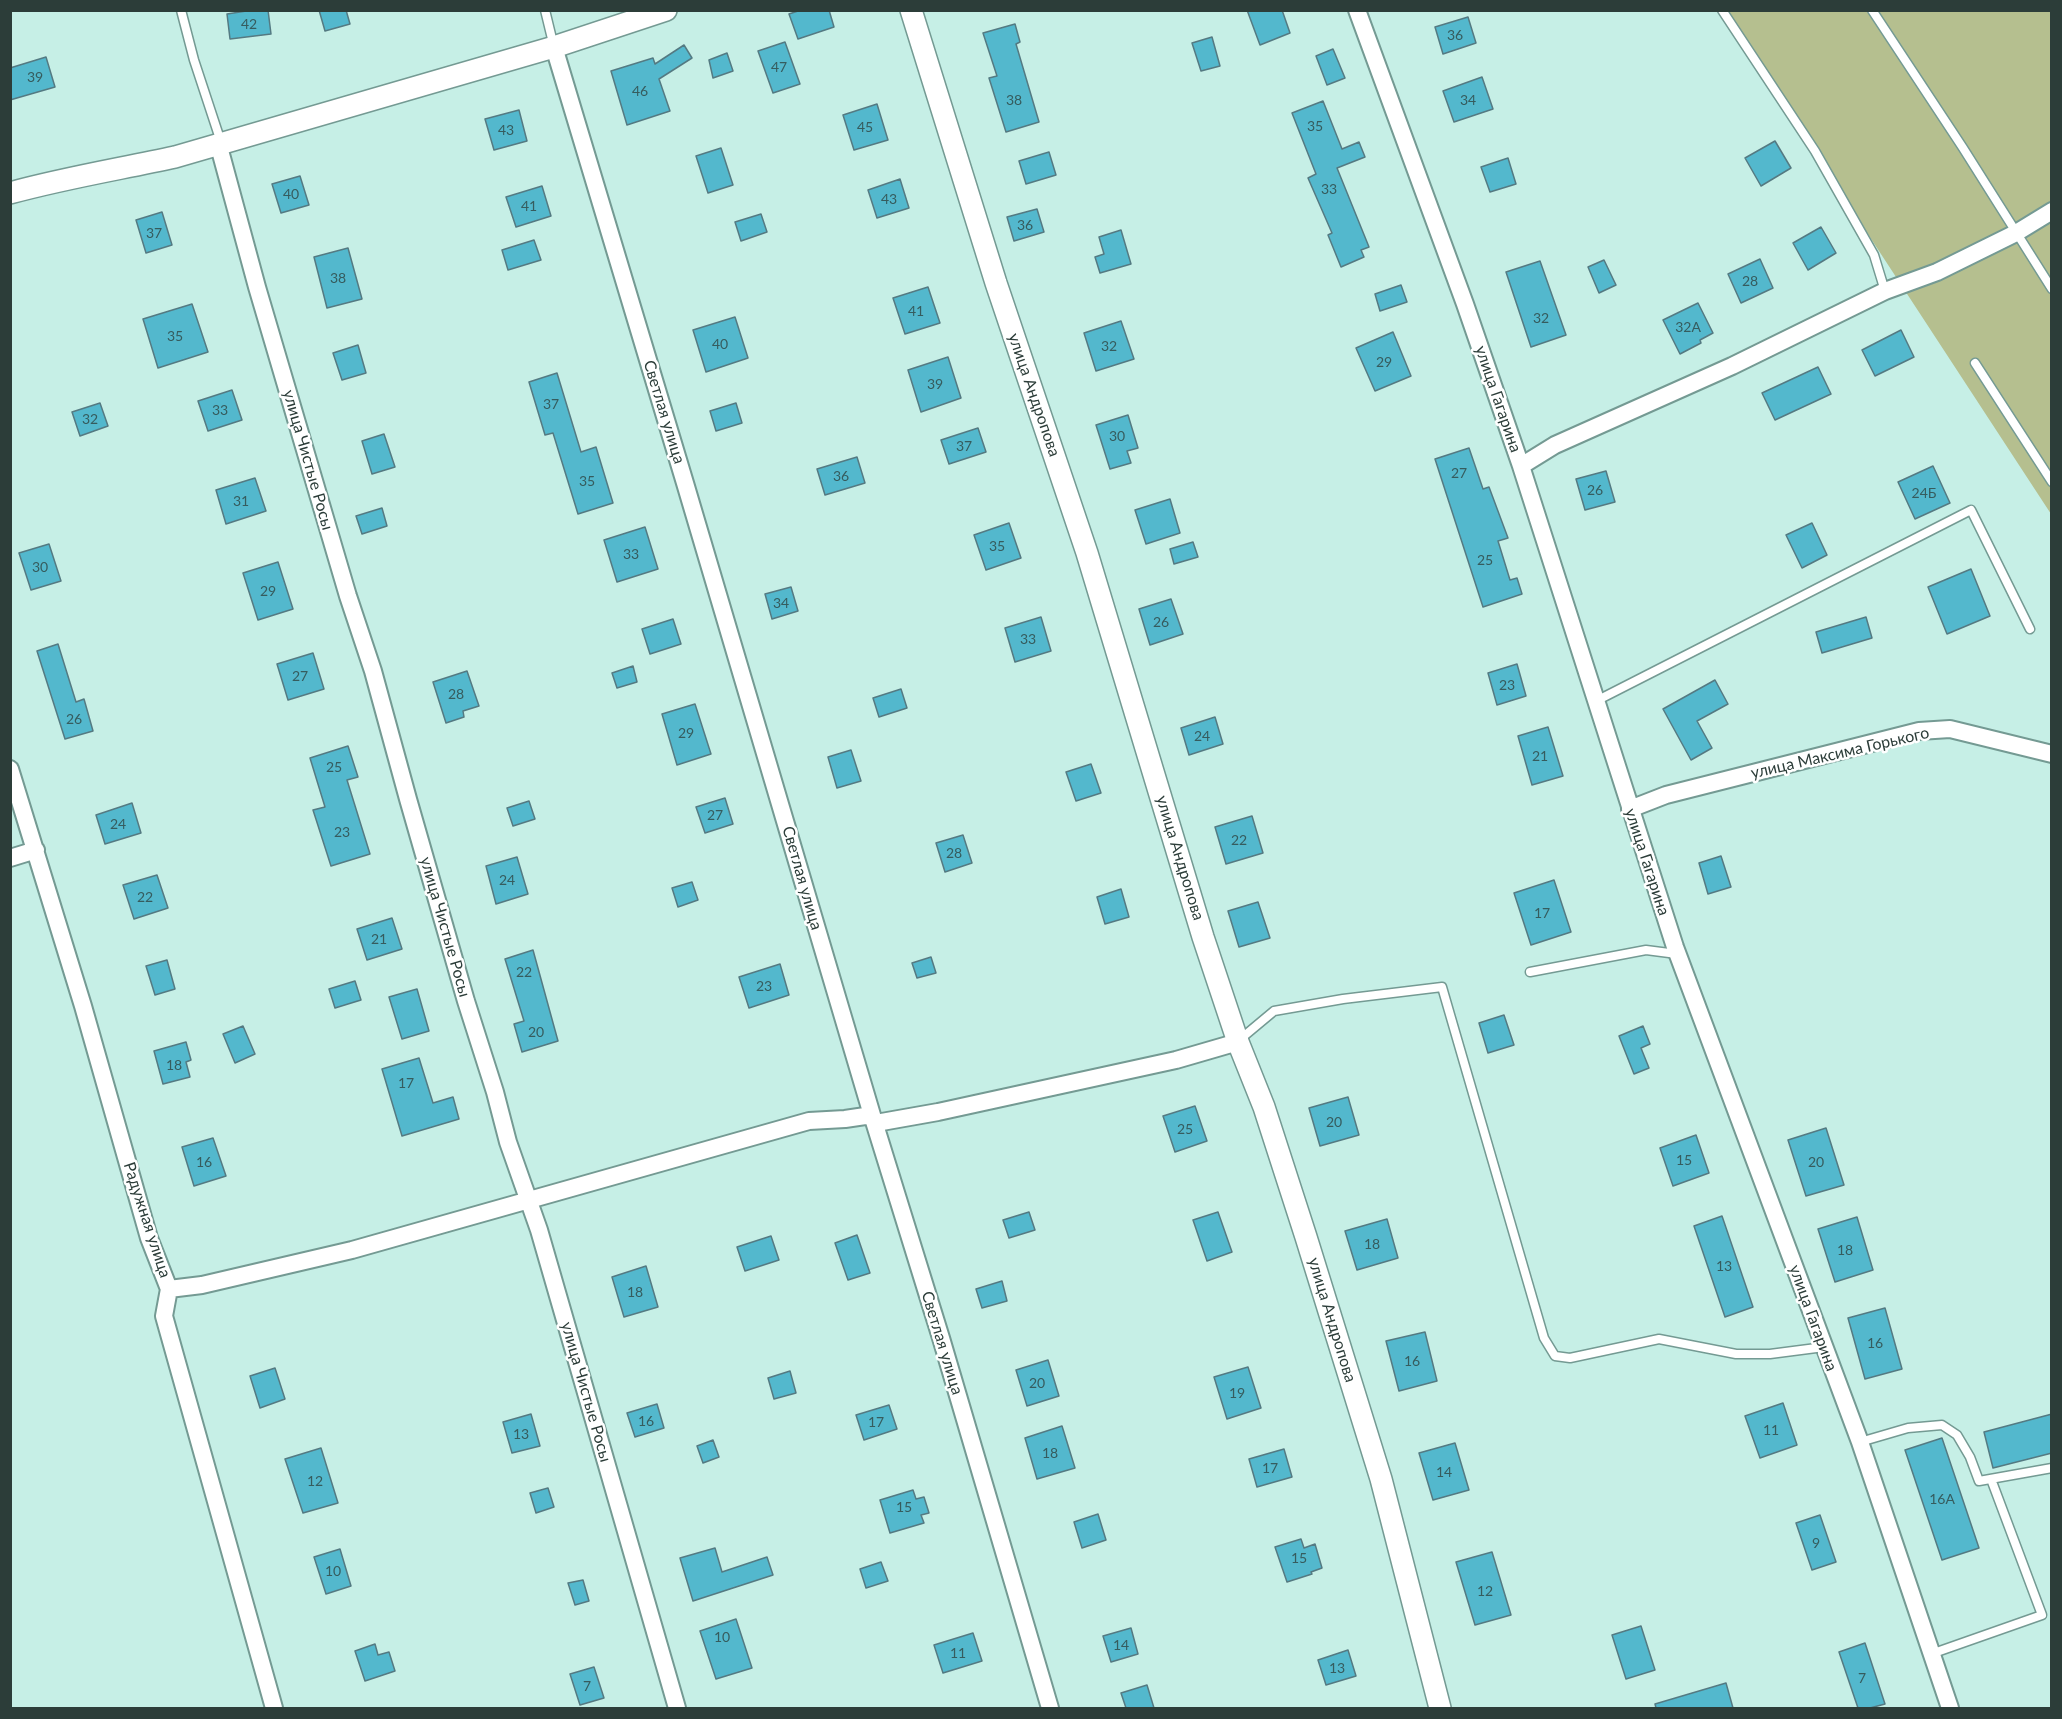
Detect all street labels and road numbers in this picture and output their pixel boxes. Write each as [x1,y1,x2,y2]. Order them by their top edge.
street label: улица Андропова [1004,331,1064,459]
street label: улица Гагарина [1471,343,1525,455]
street label: Светлая улица [639,358,689,466]
street label: улица Чистые Росы [279,388,337,532]
street label: улица Максима Горького [1749,723,1931,783]
street label: улица Андропова [1152,793,1208,923]
street label: улица Гагарина [1621,806,1673,918]
street label: Светлая улица [778,824,826,932]
street label: улица Чистые Росы [416,855,474,999]
street label: Радужная улица [119,1160,175,1280]
street label: улица Андропова [1304,1255,1360,1385]
street label: улица Гагарина [1785,1262,1841,1374]
street label: Светлая улица [917,1289,967,1397]
street label: улица Чистые Росы [557,1320,615,1464]

